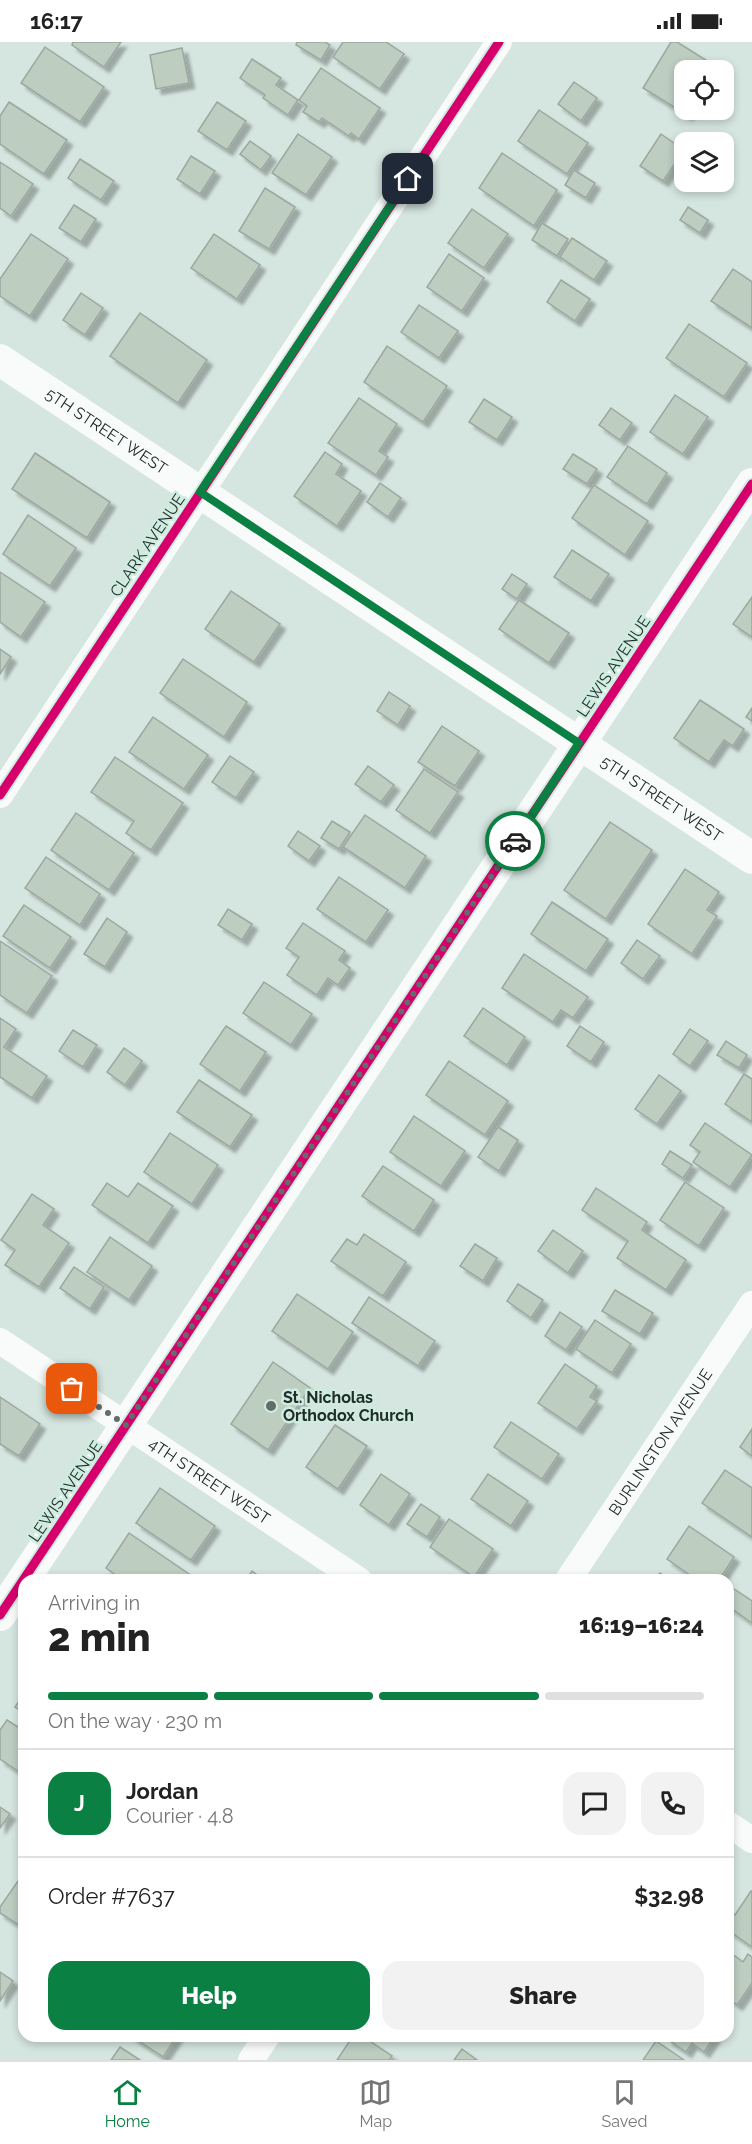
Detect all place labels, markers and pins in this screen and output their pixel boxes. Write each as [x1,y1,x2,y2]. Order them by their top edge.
pin [382,153,433,204]
pin [46,1363,97,1414]
place label: St. Nicholas Orthodox Church [283,1388,414,1425]
marker: St. Nicholas Orthodox Church [264,1399,278,1413]

